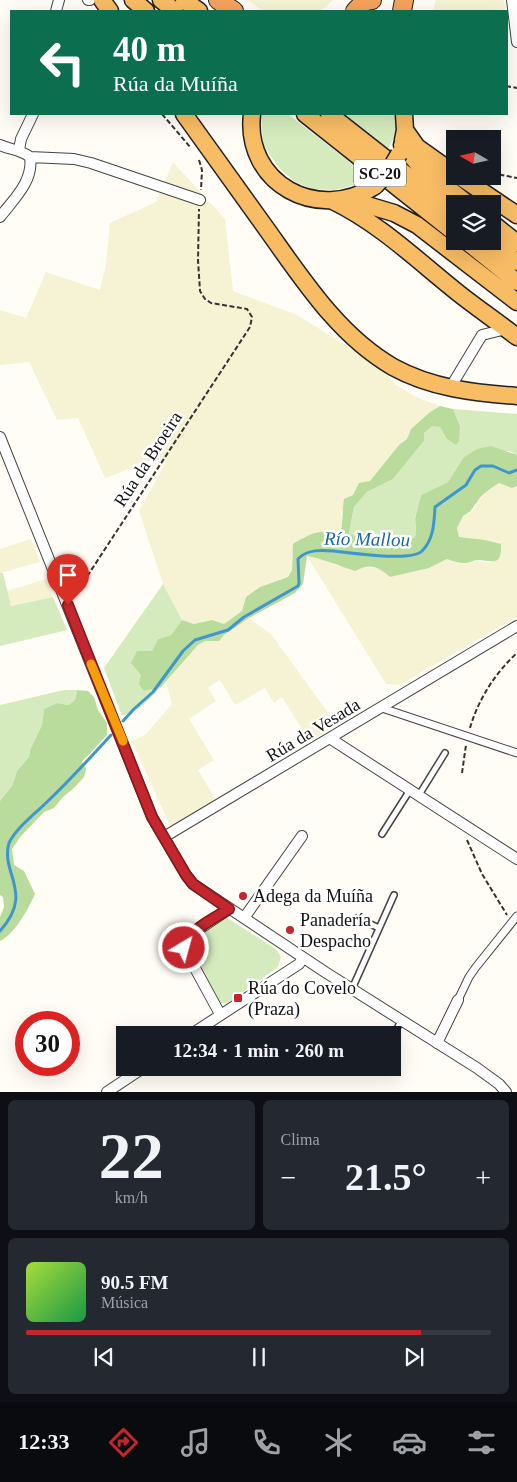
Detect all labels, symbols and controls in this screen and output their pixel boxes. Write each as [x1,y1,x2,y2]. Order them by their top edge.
icon: left [30,30,95,95]
text: 40 m [113,30,186,69]
text: Rúa da Muíña [113,71,238,96]
north arrow [446,130,501,185]
map controls [446,130,501,250]
road number: SC-20 [354,160,406,187]
button: layers [446,195,501,250]
street label: Rúa da Broeira [110,408,186,510]
water label: Río Mallou [323,528,410,550]
pin [47,554,89,605]
icon: arrive [54,561,82,589]
street label: Rúa da Vesada [263,694,363,766]
place label: Adega da Muíña [253,886,373,906]
marker: Adega da Muíña [237,890,249,902]
place label: Panadería Despacho [300,910,371,951]
position arrow [157,921,209,973]
marker: Panadería Despacho [284,924,296,936]
place label: Rúa do Covelo (Praza) [248,978,356,1020]
marker: Rúa do Covelo (Praza) [232,992,244,1004]
speed limit sign: 30 [15,1011,80,1076]
text: 12:34 · 1 min · 260 m [173,1040,344,1061]
text: 22 [99,1120,164,1192]
text: Clima [281,1131,320,1148]
text: 21.5° [345,1156,427,1198]
text: − [281,1162,296,1193]
text: + [475,1162,491,1193]
text: km/h [115,1189,148,1206]
text: 90.5 FM [101,1272,169,1293]
text: Música [101,1294,148,1311]
icon: previous [90,1343,118,1371]
icon: pause [245,1343,273,1371]
icon: next [400,1343,428,1371]
icon: directions [106,1425,141,1460]
icon: music [178,1425,213,1460]
icon: phone [249,1425,284,1460]
icon: climate [321,1425,356,1460]
icon: car [392,1425,427,1460]
icon: filters [464,1425,499,1460]
text: 12:33 [18,1429,70,1454]

